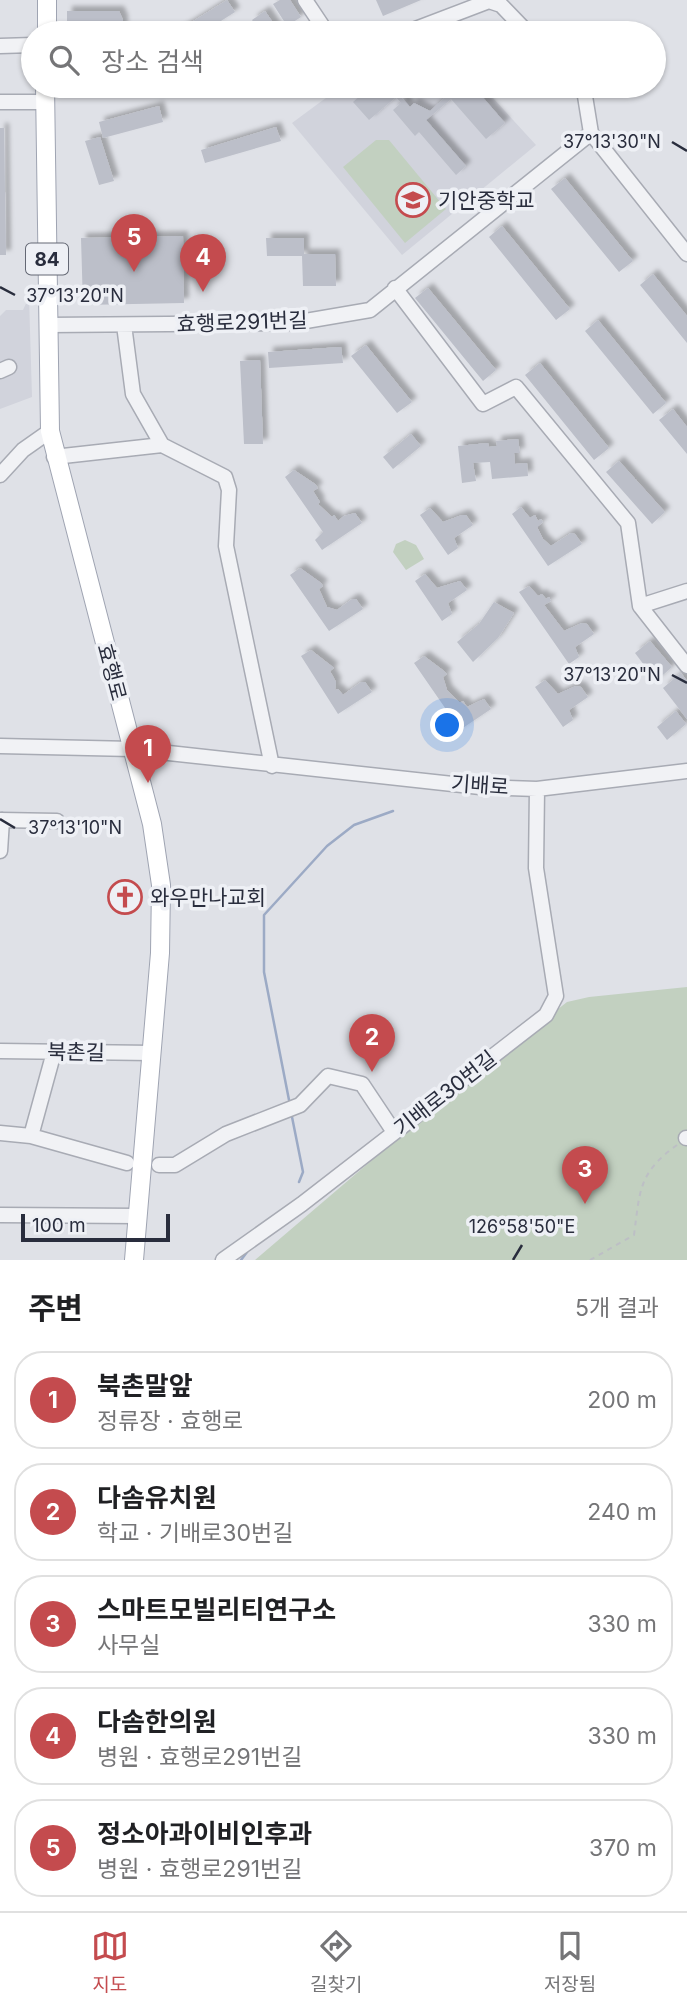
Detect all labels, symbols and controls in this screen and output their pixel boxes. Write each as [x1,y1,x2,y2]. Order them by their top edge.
search box [21,21,666,98]
icon: search [45,41,83,79]
text: 장소 검색 [101,46,204,77]
text: 37°13'30"N [563,131,661,152]
school or university icon: 기안중학교 [394,181,432,219]
place label: 기안중학교 [438,188,535,213]
pin: 5 [111,214,157,272]
pin: 4 [180,234,226,292]
road number: 84 [26,244,68,274]
text: 37°13'20"N [26,285,124,306]
street label: 효행로291번길 [176,307,308,337]
street label: 효행로 [92,641,132,703]
text: 37°13'20"N [563,664,661,685]
your location [430,708,464,742]
pin: 1 [125,725,171,783]
street label: 기배로 [450,771,510,799]
text: 37°13'10"N [28,817,122,838]
church icon: 와우만나교회 [106,878,144,916]
place label: 와우만나교회 [150,885,266,910]
pin: 2 [349,1014,395,1072]
street label: 북촌길 [47,1039,105,1065]
street label: 기배로30번길 [389,1045,501,1141]
pin: 3 [562,1146,608,1204]
scale bar [21,1211,170,1243]
text: 100 m [32,1214,86,1237]
text: 126°58'50"E [469,1216,575,1237]
text: 주변 [28,1290,83,1326]
text: 5개 결과 [575,1294,659,1322]
text: 북촌말앞 [97,1370,193,1401]
text: 1 [48,1386,58,1414]
text: 200 m [587,1386,657,1414]
text: 정류장 · 효행로 [97,1407,244,1435]
text: 다솜유치원 [97,1482,217,1513]
text: 2 [46,1498,60,1526]
text: 240 m [587,1498,657,1526]
text: 학교 · 기배로30번길 [97,1519,293,1547]
text: 스마트모빌리티연구소 [97,1594,336,1625]
text: 3 [46,1610,60,1638]
text: 330 m [587,1610,657,1638]
text: 사무실 [97,1631,160,1659]
text: 다솜한의원 [97,1706,217,1737]
text: 4 [45,1722,61,1750]
text: 330 m [587,1722,657,1750]
text: 병원 · 효행로291번길 [97,1743,302,1771]
text: 정소아과이비인후과 [97,1818,312,1849]
text: 5 [46,1834,60,1862]
text: 370 m [589,1834,657,1862]
text: 병원 · 효행로291번길 [97,1855,302,1883]
tab: 지도 [91,1927,129,1996]
tab: 길찾기 [310,1927,362,1996]
tab: 저장됨 [544,1927,596,1996]

